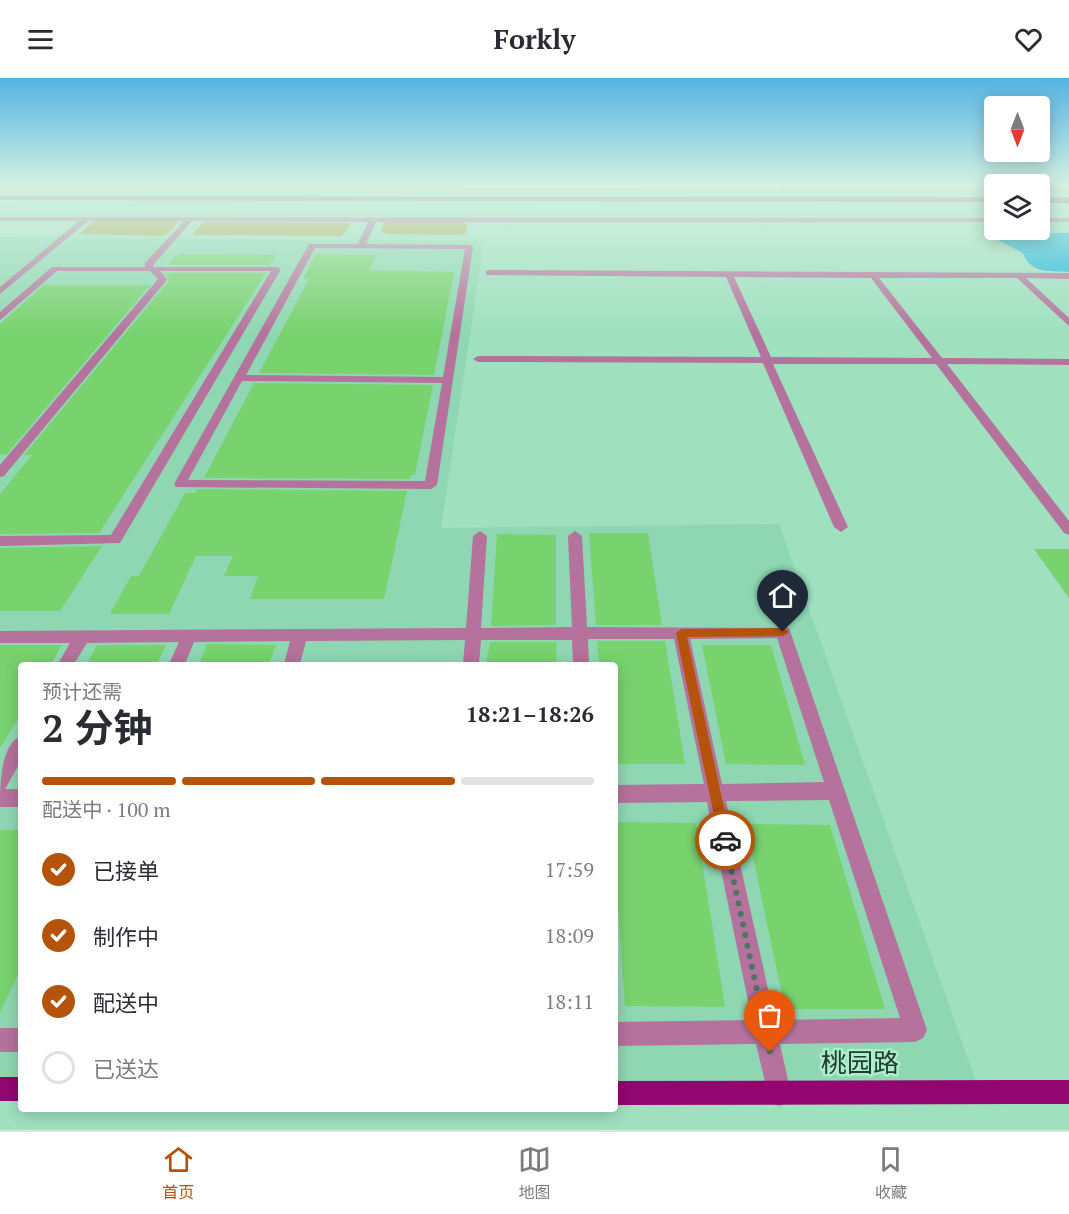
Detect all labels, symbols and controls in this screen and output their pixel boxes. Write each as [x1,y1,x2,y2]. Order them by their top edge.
text: Forkly [493,21,576,57]
icon: menu [24,23,57,56]
icon: heart [1012,23,1045,56]
north arrow [984,96,1050,162]
map controls [984,96,1050,240]
button: layers [984,174,1050,240]
pin [757,570,808,632]
icon: home [766,579,799,612]
text: 预计还需 [42,678,122,705]
text: 18:21–18:26 [466,699,594,728]
text: 2 分钟 [42,701,153,753]
text: 配送中 · 100 m [42,796,171,823]
courier [695,810,755,870]
icon: car [709,824,742,857]
icon: check [42,853,75,886]
text: 已接单 [93,856,159,885]
text: 17:59 [545,856,594,883]
icon: check [42,919,75,952]
text: 制作中 [93,922,159,951]
text: 18:09 [545,922,594,949]
icon: check [42,985,75,1018]
text: 配送中 [93,988,159,1017]
text: 18:11 [545,988,594,1015]
pin [744,990,795,1052]
icon: bag [753,999,786,1032]
street label: 桃园路 [821,1045,899,1079]
text: 已送达 [93,1054,159,1083]
tab: 首页 [162,1143,195,1203]
tab: 地图 [518,1143,551,1203]
tab: 收藏 [874,1143,907,1203]

